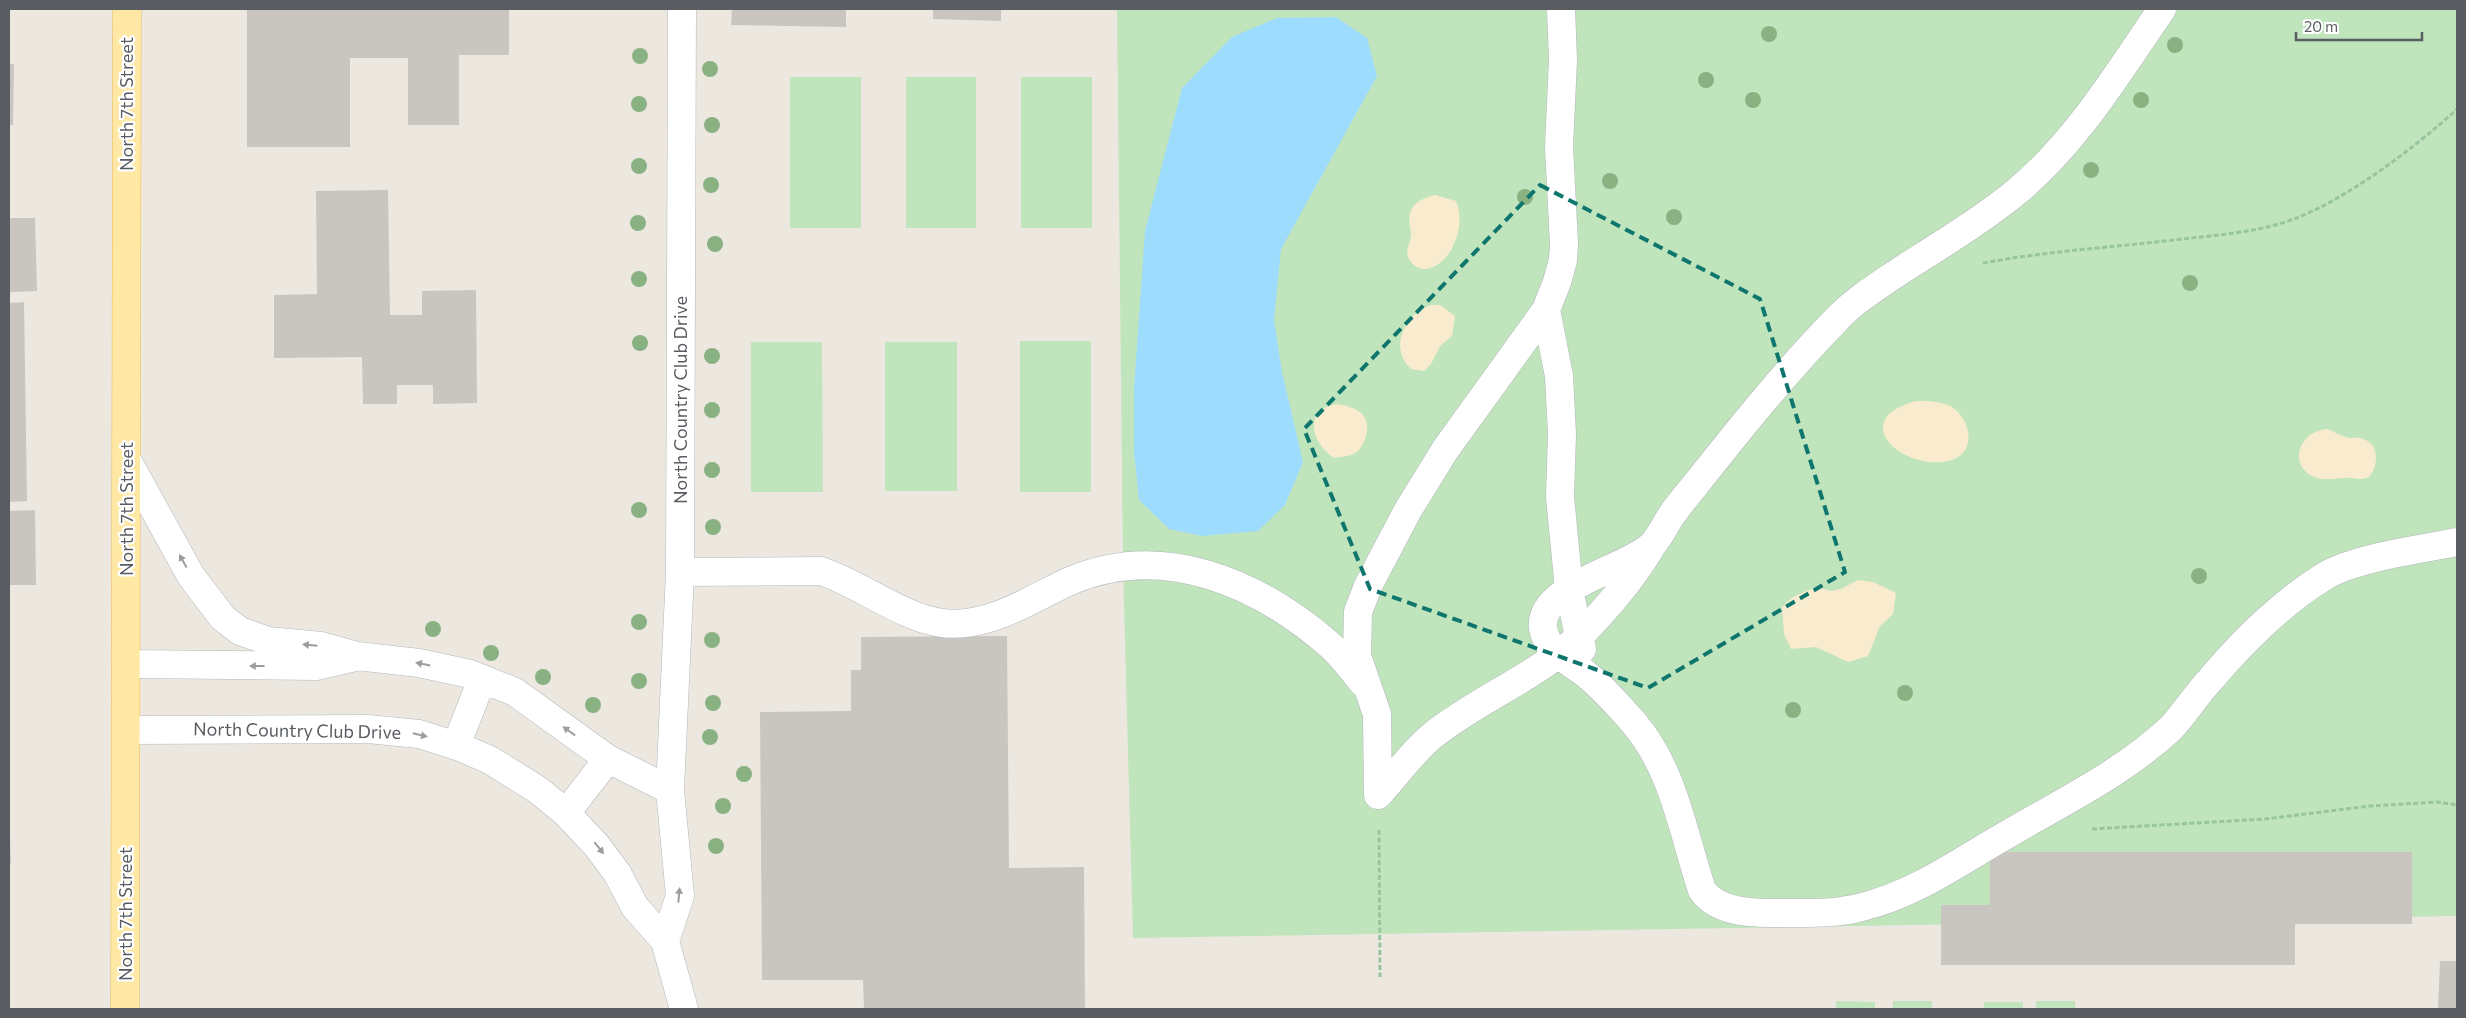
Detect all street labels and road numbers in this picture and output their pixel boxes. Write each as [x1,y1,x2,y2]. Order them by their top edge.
street label: North 7th Street [115,37,137,171]
street label: North Country Club Drive [669,296,691,504]
street label: North 7th Street [115,442,137,576]
street label: North Country Club Drive [193,717,401,743]
street label: North 7th Street [114,847,136,981]

